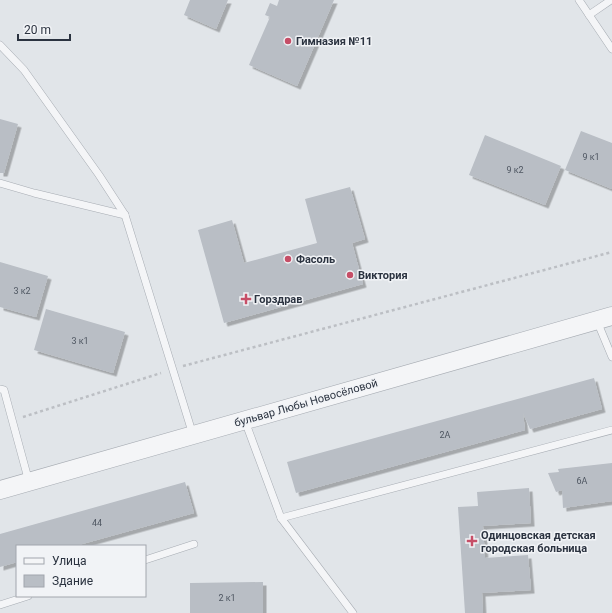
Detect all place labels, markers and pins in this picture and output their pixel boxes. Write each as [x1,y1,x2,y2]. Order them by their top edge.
place label: Гимназия №11 [296,35,372,48]
marker: Гимназия №11 [283,36,293,46]
place label: Фасоль [296,253,335,266]
marker: Фасоль [283,254,293,264]
place label: Виктория [358,269,408,282]
marker: Виктория [345,270,355,280]
place label: Горздрав [254,293,302,306]
marker: Горздрав [241,294,251,304]
place label: Одинцовская детская городская больница [481,529,596,555]
marker: Одинцовская детская городская больница [466,535,478,547]

